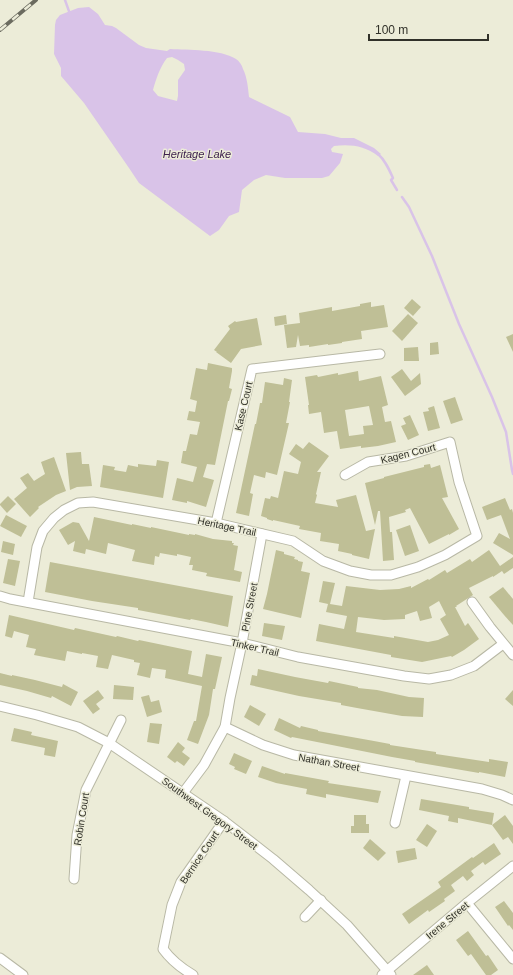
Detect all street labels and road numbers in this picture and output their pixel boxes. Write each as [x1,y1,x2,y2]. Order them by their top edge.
street label: Kase Court [233,380,255,432]
street label: Kagen Court [380,441,437,466]
street label: Heritage Trail [197,515,257,538]
street label: Pine Street [239,582,260,632]
street label: Tinker Trail [230,637,280,658]
street label: Nathan Street [298,752,360,773]
street label: Southwest Gregory Street [160,775,260,852]
street label: Robin Court [72,792,91,846]
street label: Bernice Court [178,829,221,886]
street label: Irene Street [424,899,471,941]

